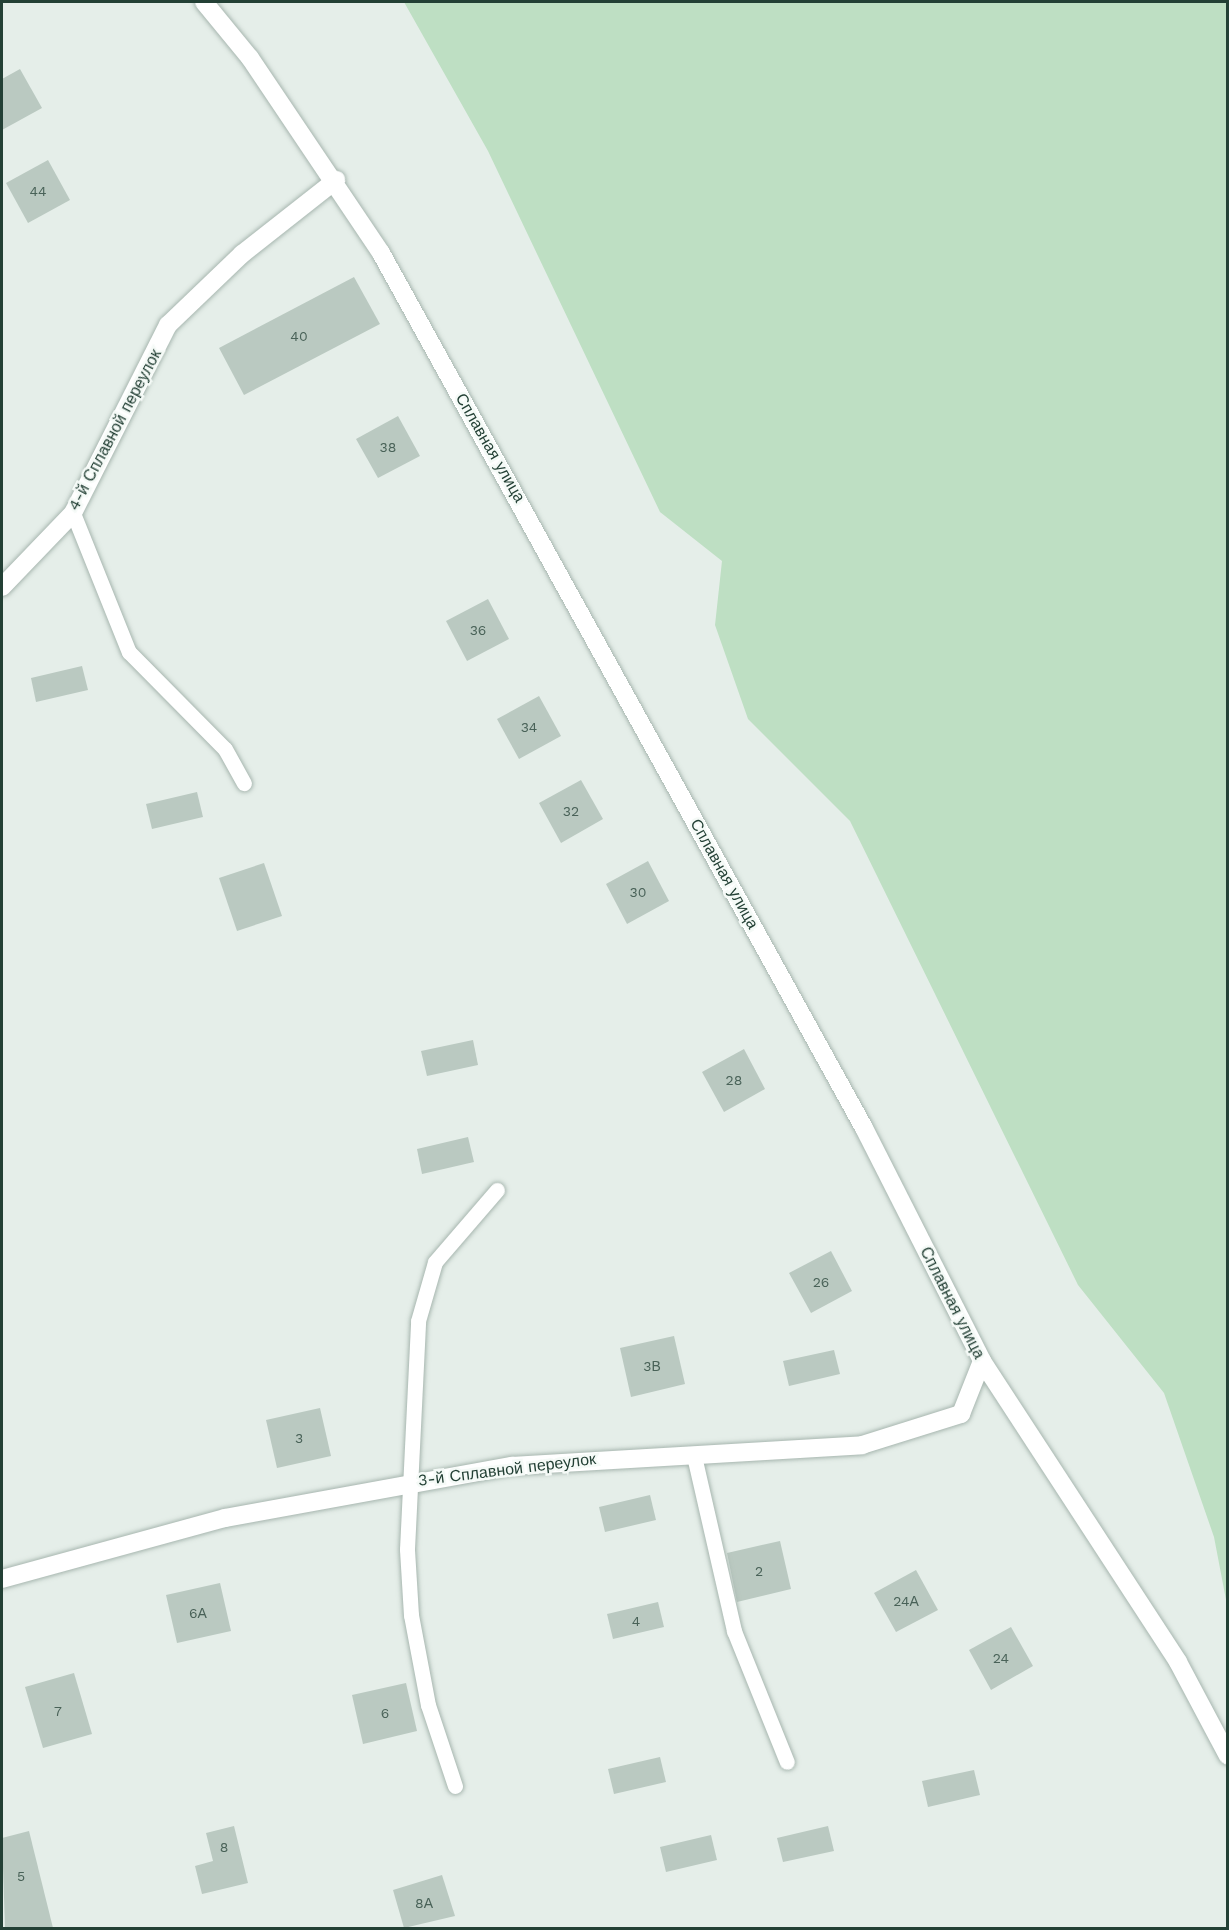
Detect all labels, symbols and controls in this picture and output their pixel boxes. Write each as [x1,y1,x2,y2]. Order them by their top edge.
house number: 44 [29,183,47,199]
house number: 40 [290,328,308,344]
street label: 4-й Сплавной переулок [64,346,166,514]
street label: Сплавная улица [451,390,529,506]
house number: 38 [380,439,396,455]
house number: 36 [470,622,486,638]
house number: 34 [521,719,537,735]
house number: 32 [563,803,579,819]
street label: Сплавная улица [686,816,762,932]
house number: 30 [630,884,646,900]
house number: 28 [726,1072,742,1088]
street label: Сплавная улица [916,1244,988,1362]
house number: 26 [813,1274,829,1290]
house number: 3В [643,1358,661,1374]
house number: 3 [295,1430,303,1446]
street label: 3-й Сплавной переулок [417,1450,597,1490]
house number: 2 [755,1563,763,1579]
house number: 24А [893,1593,919,1609]
house number: 6А [189,1605,207,1621]
house number: 4 [632,1613,640,1629]
house number: 24 [993,1650,1009,1666]
house number: 7 [54,1703,62,1719]
house number: 6 [381,1705,389,1721]
house number: 8 [220,1839,228,1855]
house number: 5 [17,1868,25,1884]
house number: 8А [415,1895,433,1911]

